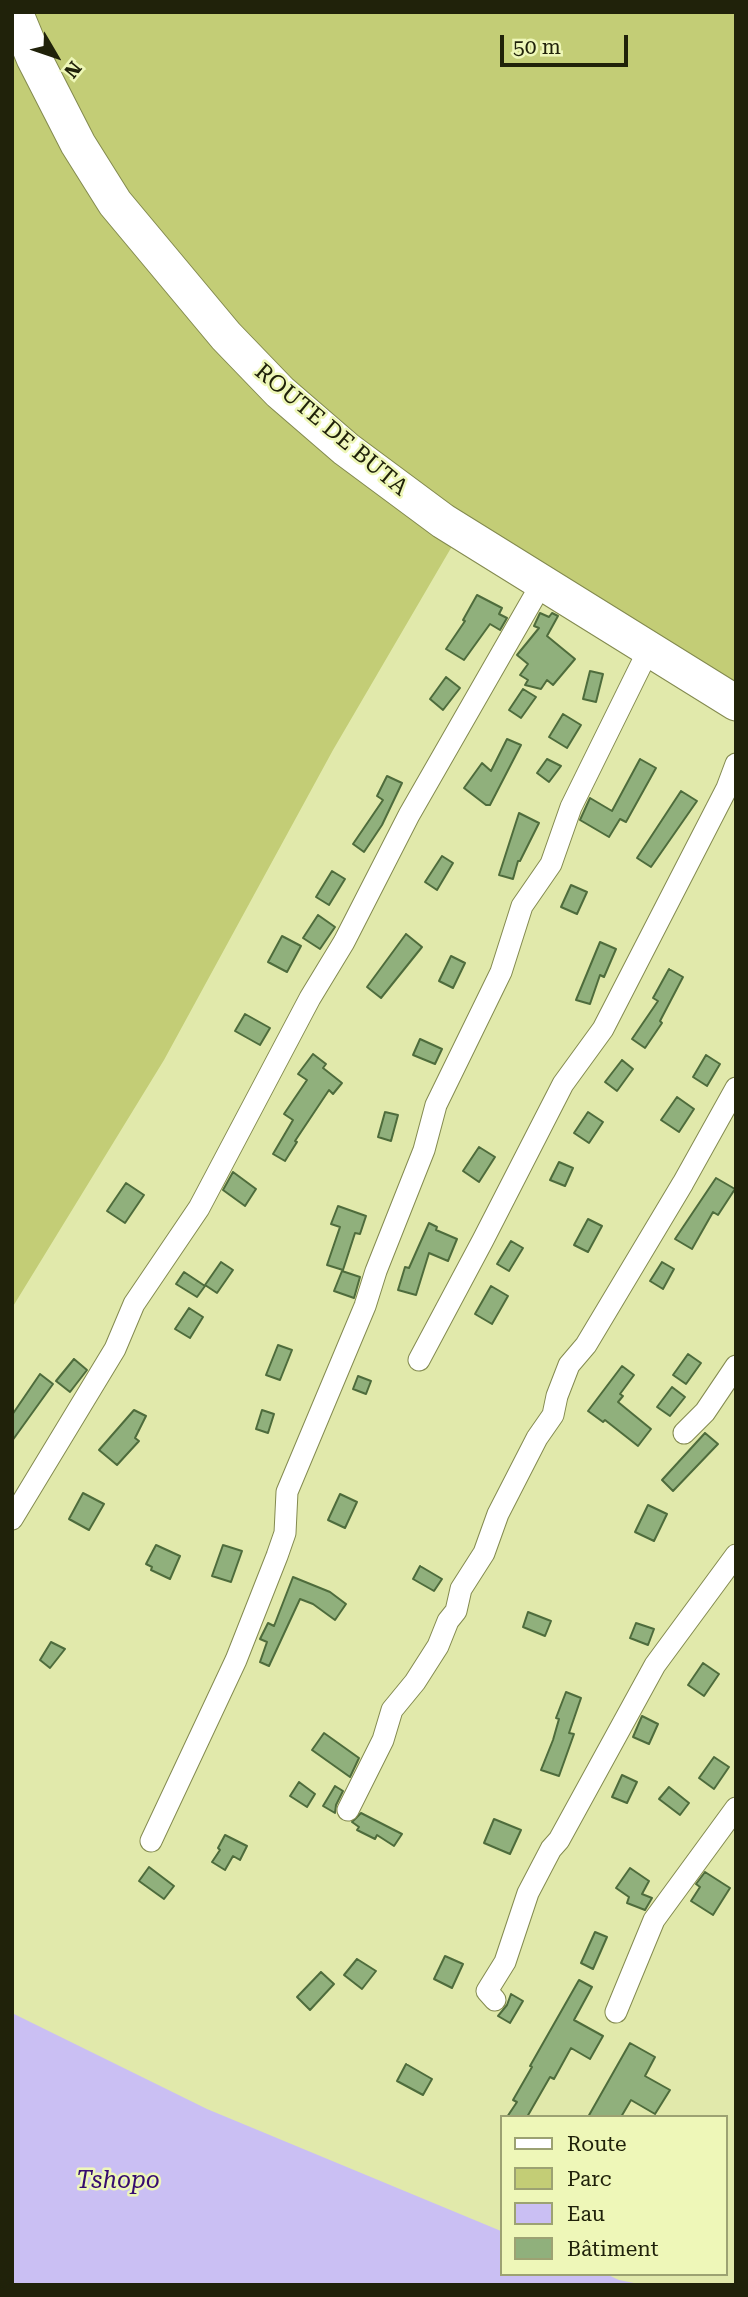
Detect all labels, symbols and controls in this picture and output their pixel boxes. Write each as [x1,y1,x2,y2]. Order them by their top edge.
north arrow [21,21,91,91]
scale bar [503,21,631,65]
text: 50 m [513,35,561,59]
text: N [59,57,86,82]
street label: ROUTE DE BUTA [249,358,413,502]
legend [500,2115,727,2276]
text: Route [567,2132,626,2156]
water label: Tshopo [76,2167,160,2195]
text: Parc [567,2167,611,2191]
text: Eau [567,2202,605,2226]
text: Bâtiment [567,2237,659,2261]

